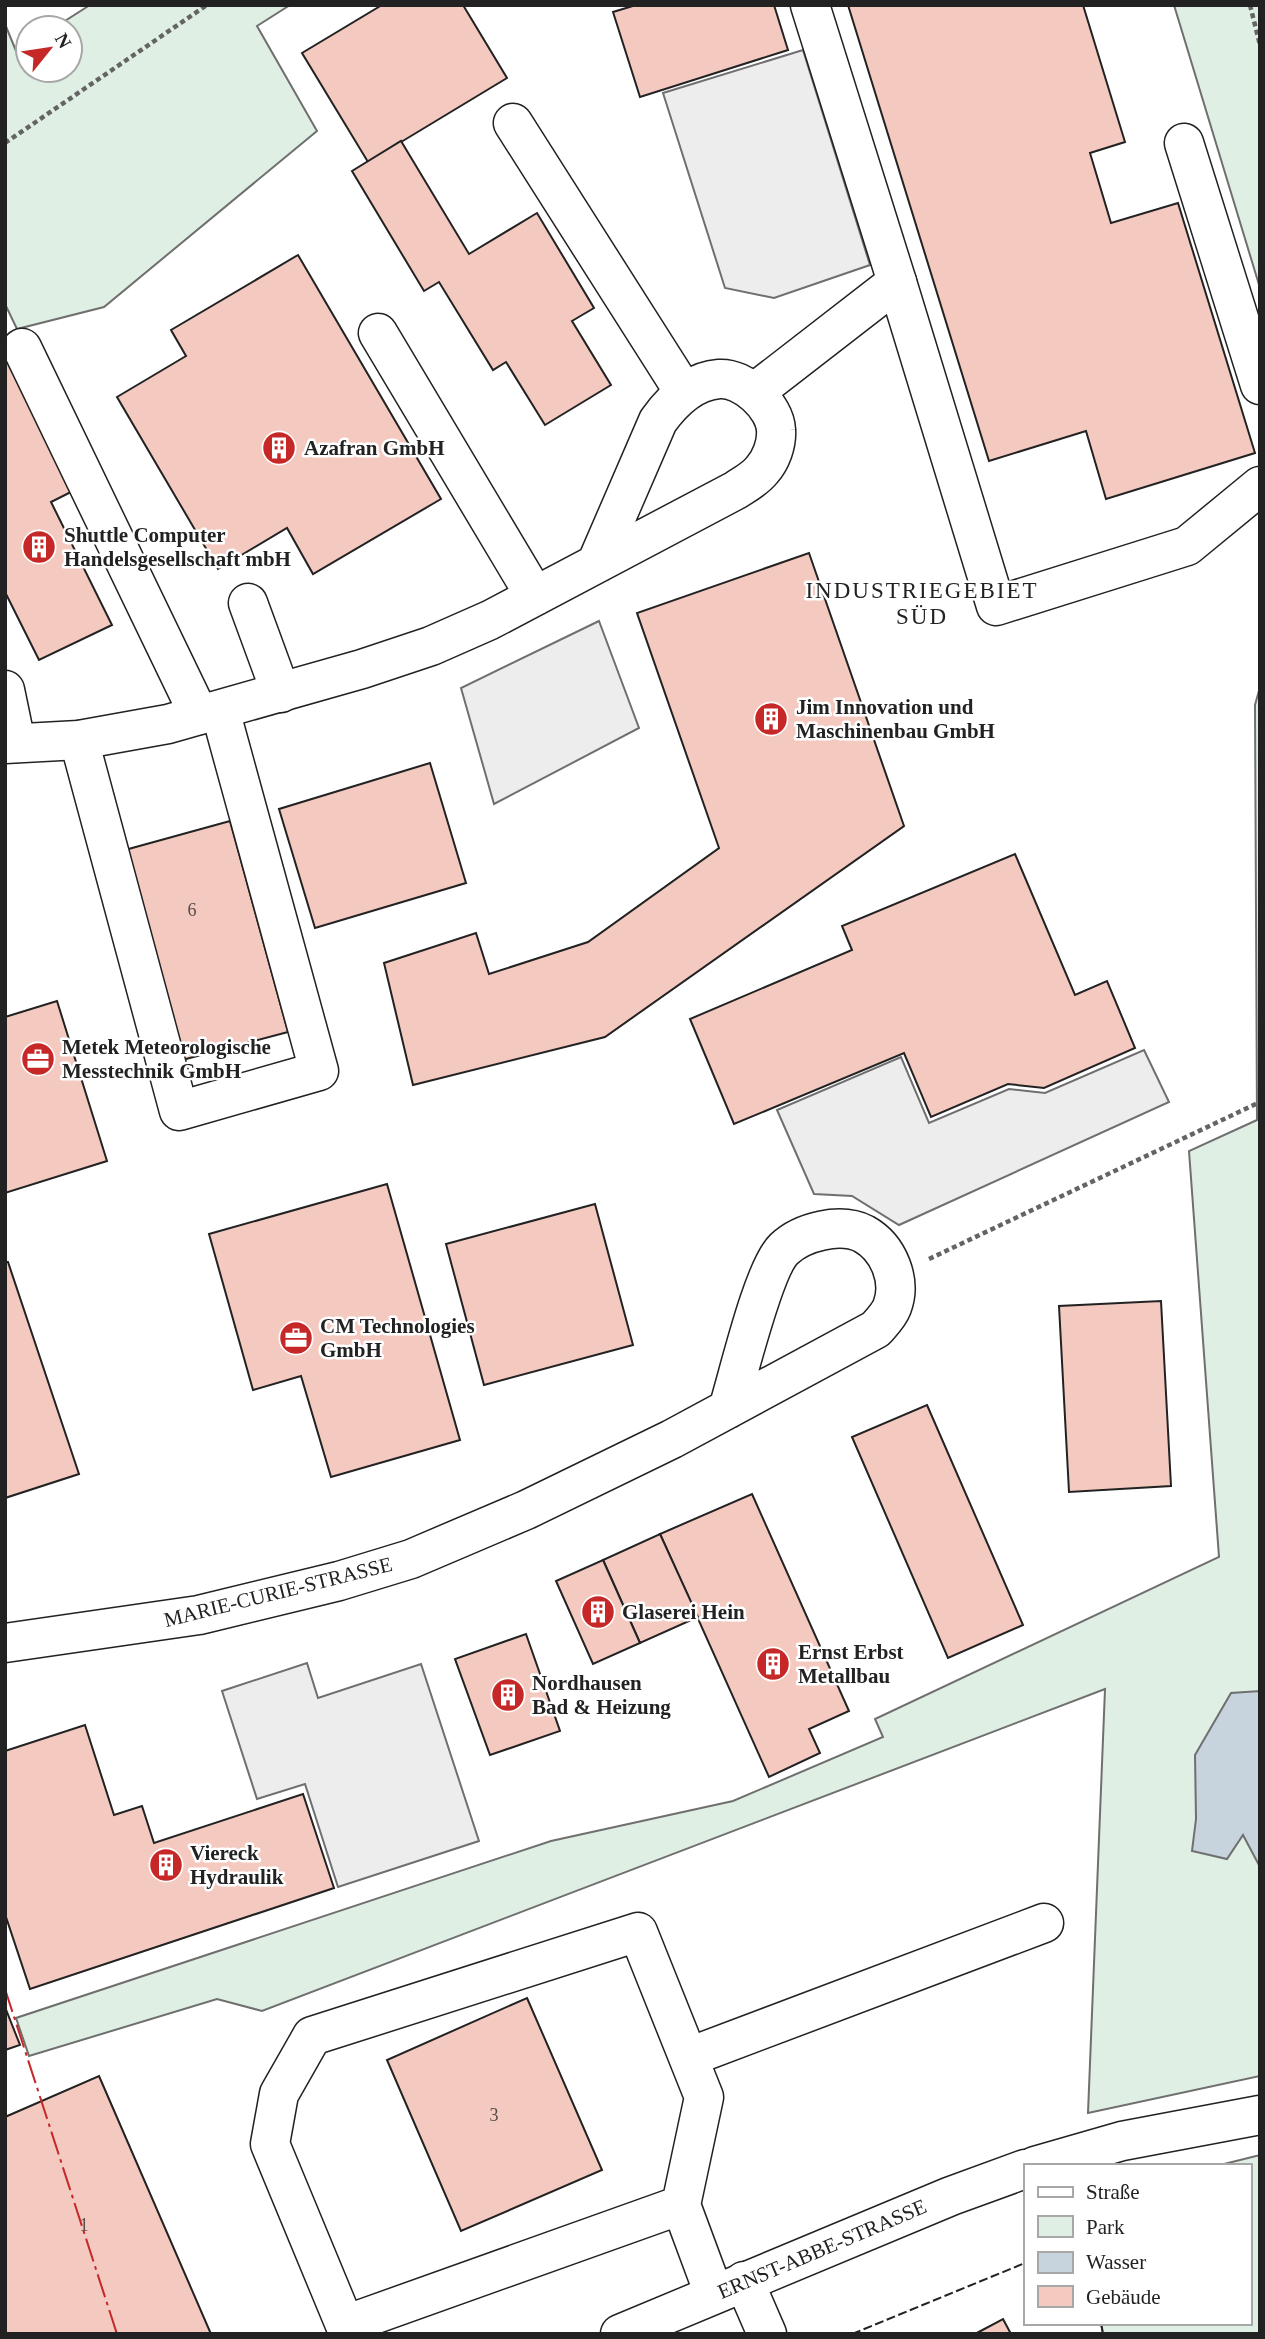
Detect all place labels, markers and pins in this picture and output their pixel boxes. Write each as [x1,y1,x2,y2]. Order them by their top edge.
building icon: Azafran GmbH [260,429,298,467]
place label: Azafran GmbH [304,436,445,460]
place label: Shuttle Computer Handelsgesellschaft mbH [64,523,291,571]
building icon: Shuttle Computer Handelsgesellschaft mbH [20,528,58,566]
place label: Jim Innovation und Maschinenbau GmbH [796,695,995,743]
building icon: Jim Innovation und Maschinenbau GmbH [752,700,790,738]
place label: Metek Meteorologische Messtechnik GmbH [62,1035,271,1083]
office icon: Metek Meteorologische Messtechnik GmbH [19,1040,57,1078]
place label: CM Technologies GmbH [320,1314,475,1362]
office icon: CM Technologies GmbH [277,1319,315,1357]
building icon: Glaserei Hein [579,1593,617,1631]
place label: Glaserei Hein [622,1600,745,1624]
place label: Ernst Erbst Metallbau [798,1640,904,1688]
building icon: Ernst Erbst Metallbau [754,1645,792,1683]
place label: Nordhausen Bad & Heizung [532,1671,671,1719]
building icon: Nordhausen Bad & Heizung [489,1676,527,1714]
place label: Viereck Hydraulik [190,1841,284,1889]
building icon: Viereck Hydraulik [147,1846,185,1884]

